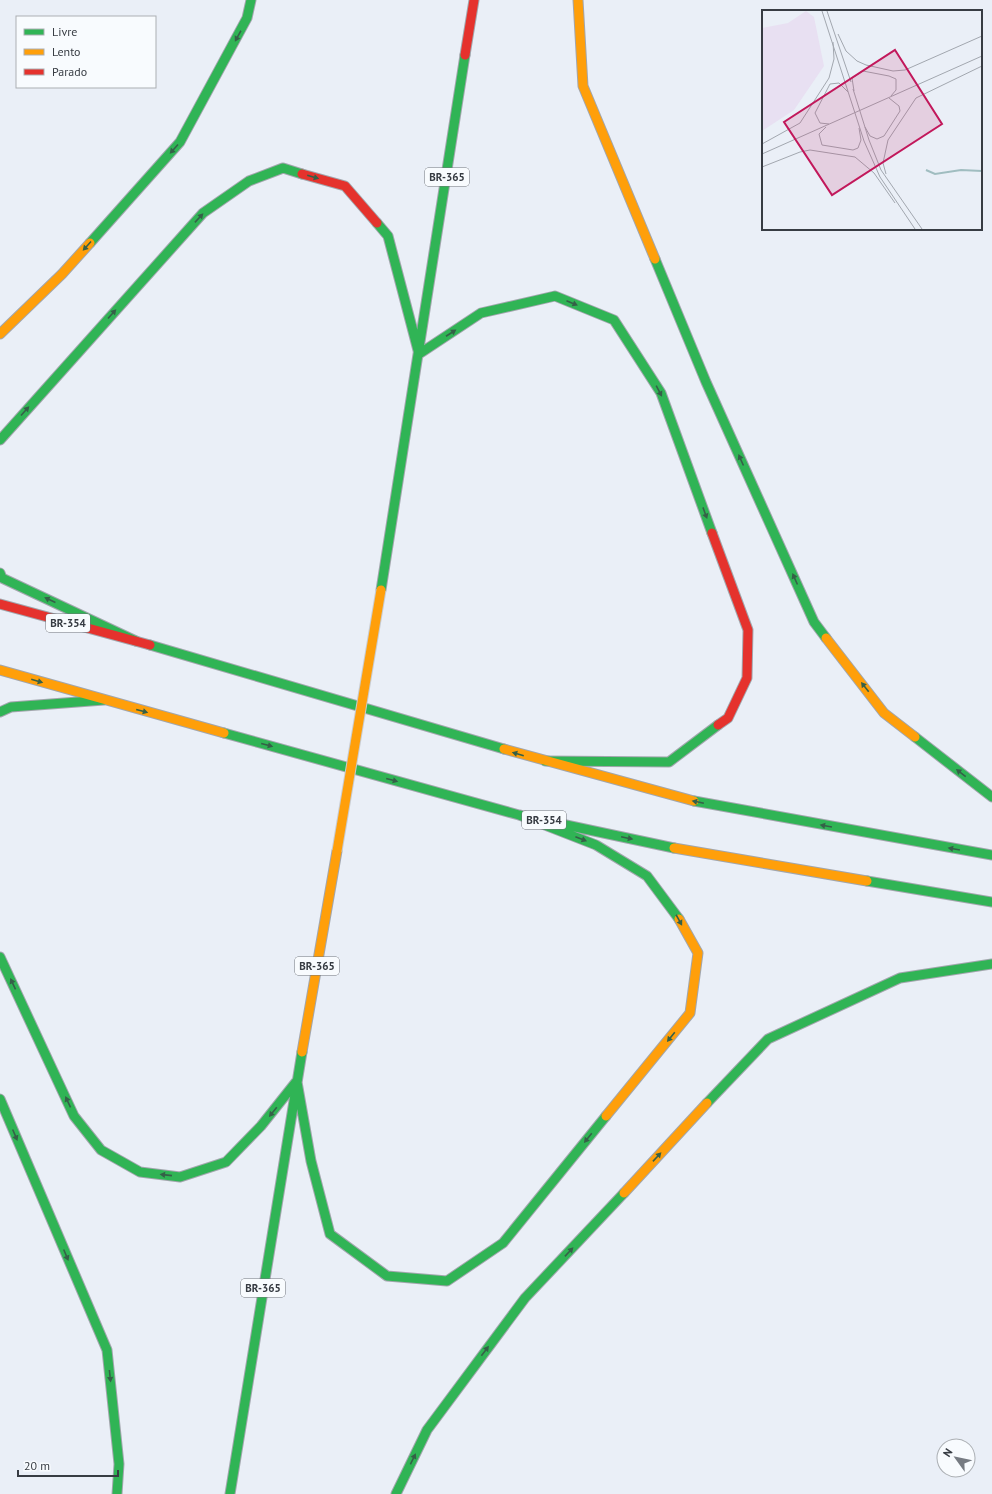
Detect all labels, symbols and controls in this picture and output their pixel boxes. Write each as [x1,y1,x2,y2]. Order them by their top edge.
inset map [762,10,982,230]
legend [16,16,156,88]
text: Livre [52,24,77,39]
one-way arrow [234,30,241,42]
text: Lento [52,44,81,59]
text: Parado [52,64,87,79]
one-way arrow [169,144,178,154]
road number: BR-365 [425,168,469,186]
one-way arrow [308,174,320,180]
one-way arrow [194,213,204,223]
one-way arrow [82,241,92,251]
one-way arrow [567,300,579,306]
one-way arrow [107,309,117,319]
one-way arrow [446,329,457,337]
one-way arrow [656,385,663,397]
one-way arrow [20,405,29,416]
one-way arrow [738,455,744,466]
one-way arrow [703,507,709,519]
one-way arrow [792,573,798,584]
one-way arrow [45,597,56,603]
road number: BR-354 [46,614,90,632]
one-way arrow [32,678,44,684]
one-way arrow [861,682,869,693]
one-way arrow [136,708,148,714]
one-way arrow [261,743,273,749]
one-way arrow [512,751,524,757]
one-way arrow [956,769,967,778]
one-way arrow [387,777,399,783]
one-way arrow [692,799,704,805]
road number: BR-354 [522,811,566,829]
one-way arrow [820,822,832,828]
one-way arrow [621,835,633,841]
one-way arrow [576,837,588,843]
one-way arrow [948,845,960,851]
one-way arrow [676,914,683,925]
road number: BR-365 [295,957,339,975]
one-way arrow [10,978,16,990]
one-way arrow [666,1032,675,1043]
one-way arrow [65,1096,71,1108]
one-way arrow [268,1107,277,1117]
one-way arrow [12,1129,19,1141]
one-way arrow [584,1133,593,1143]
one-way arrow [653,1152,662,1162]
one-way arrow [160,1172,173,1178]
one-way arrow [564,1247,573,1257]
one-way arrow [64,1249,70,1261]
road number: BR-365 [241,1279,285,1297]
one-way arrow [481,1346,490,1357]
one-way arrow [107,1370,113,1382]
north arrow [936,1438,976,1478]
text: N [940,1446,955,1459]
scale bar [18,1452,118,1478]
one-way arrow [410,1453,416,1465]
text: 20 m [24,1458,50,1473]

